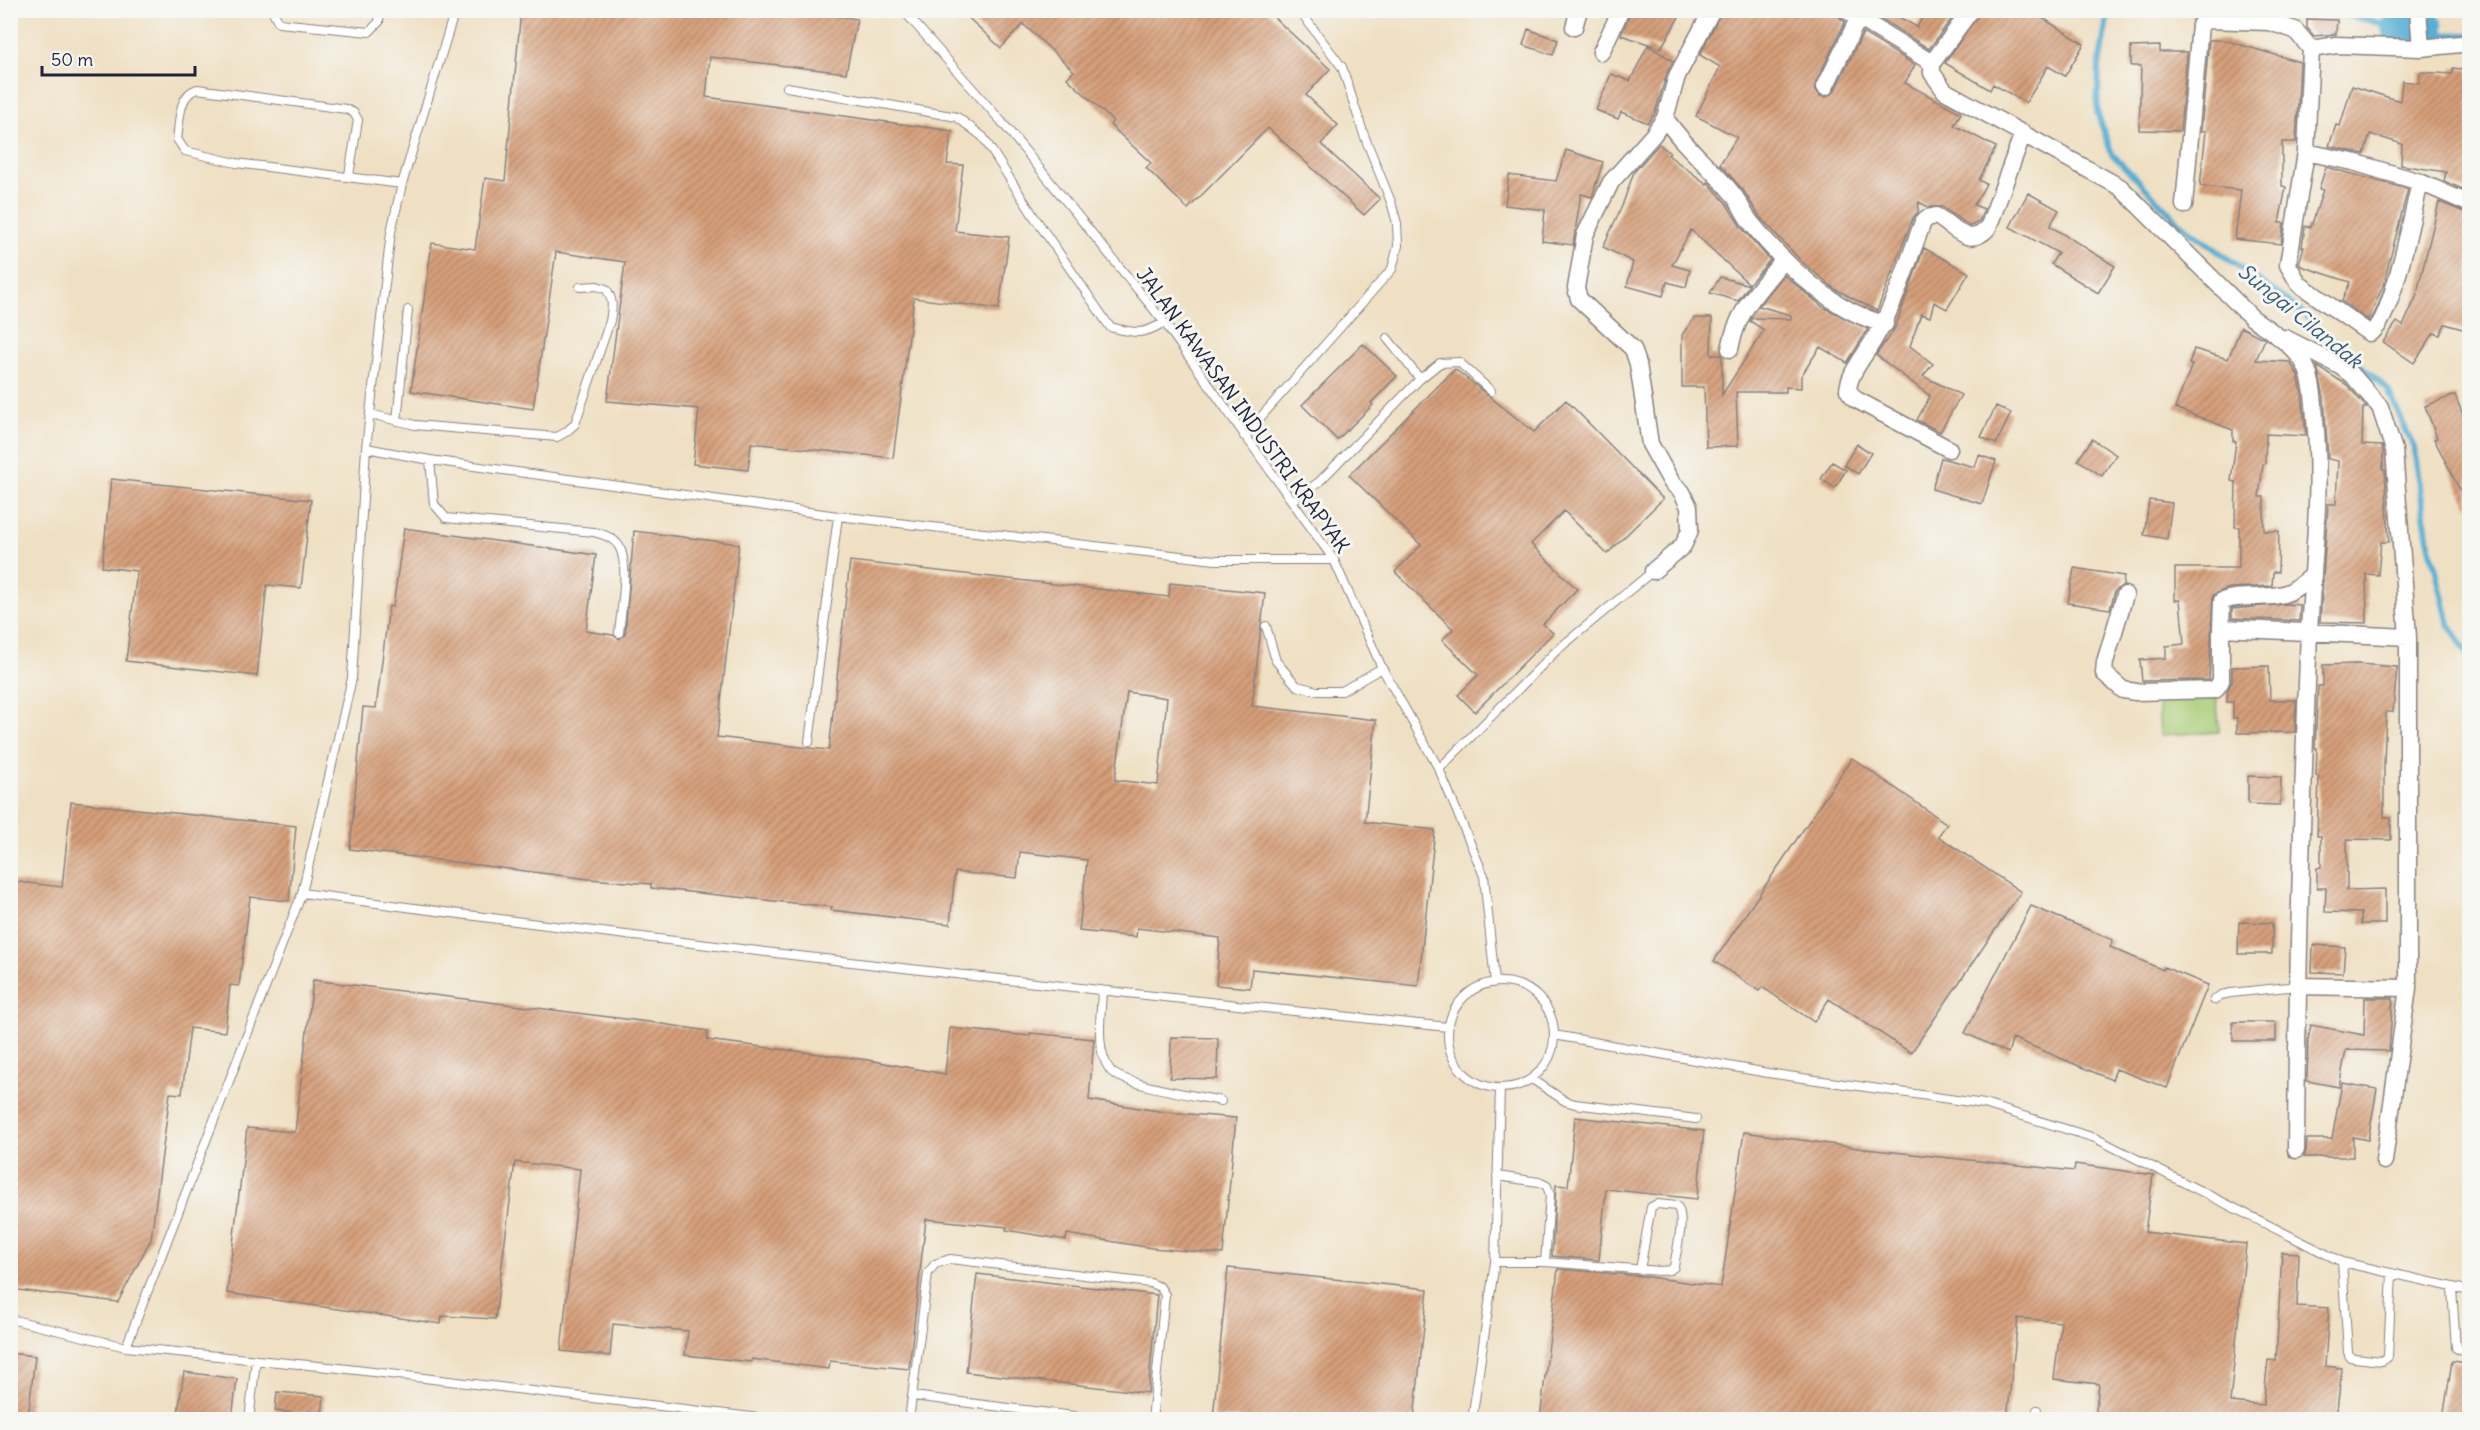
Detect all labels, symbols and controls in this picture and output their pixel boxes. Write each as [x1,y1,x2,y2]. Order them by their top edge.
scale bar [42,39,195,77]
text: 50 m [51,48,93,71]
water label: Sungai Cilandak [2233,257,2369,375]
street label: JALAN KAWASAN INDUSTRI KRAPYAK [1131,262,1356,558]

